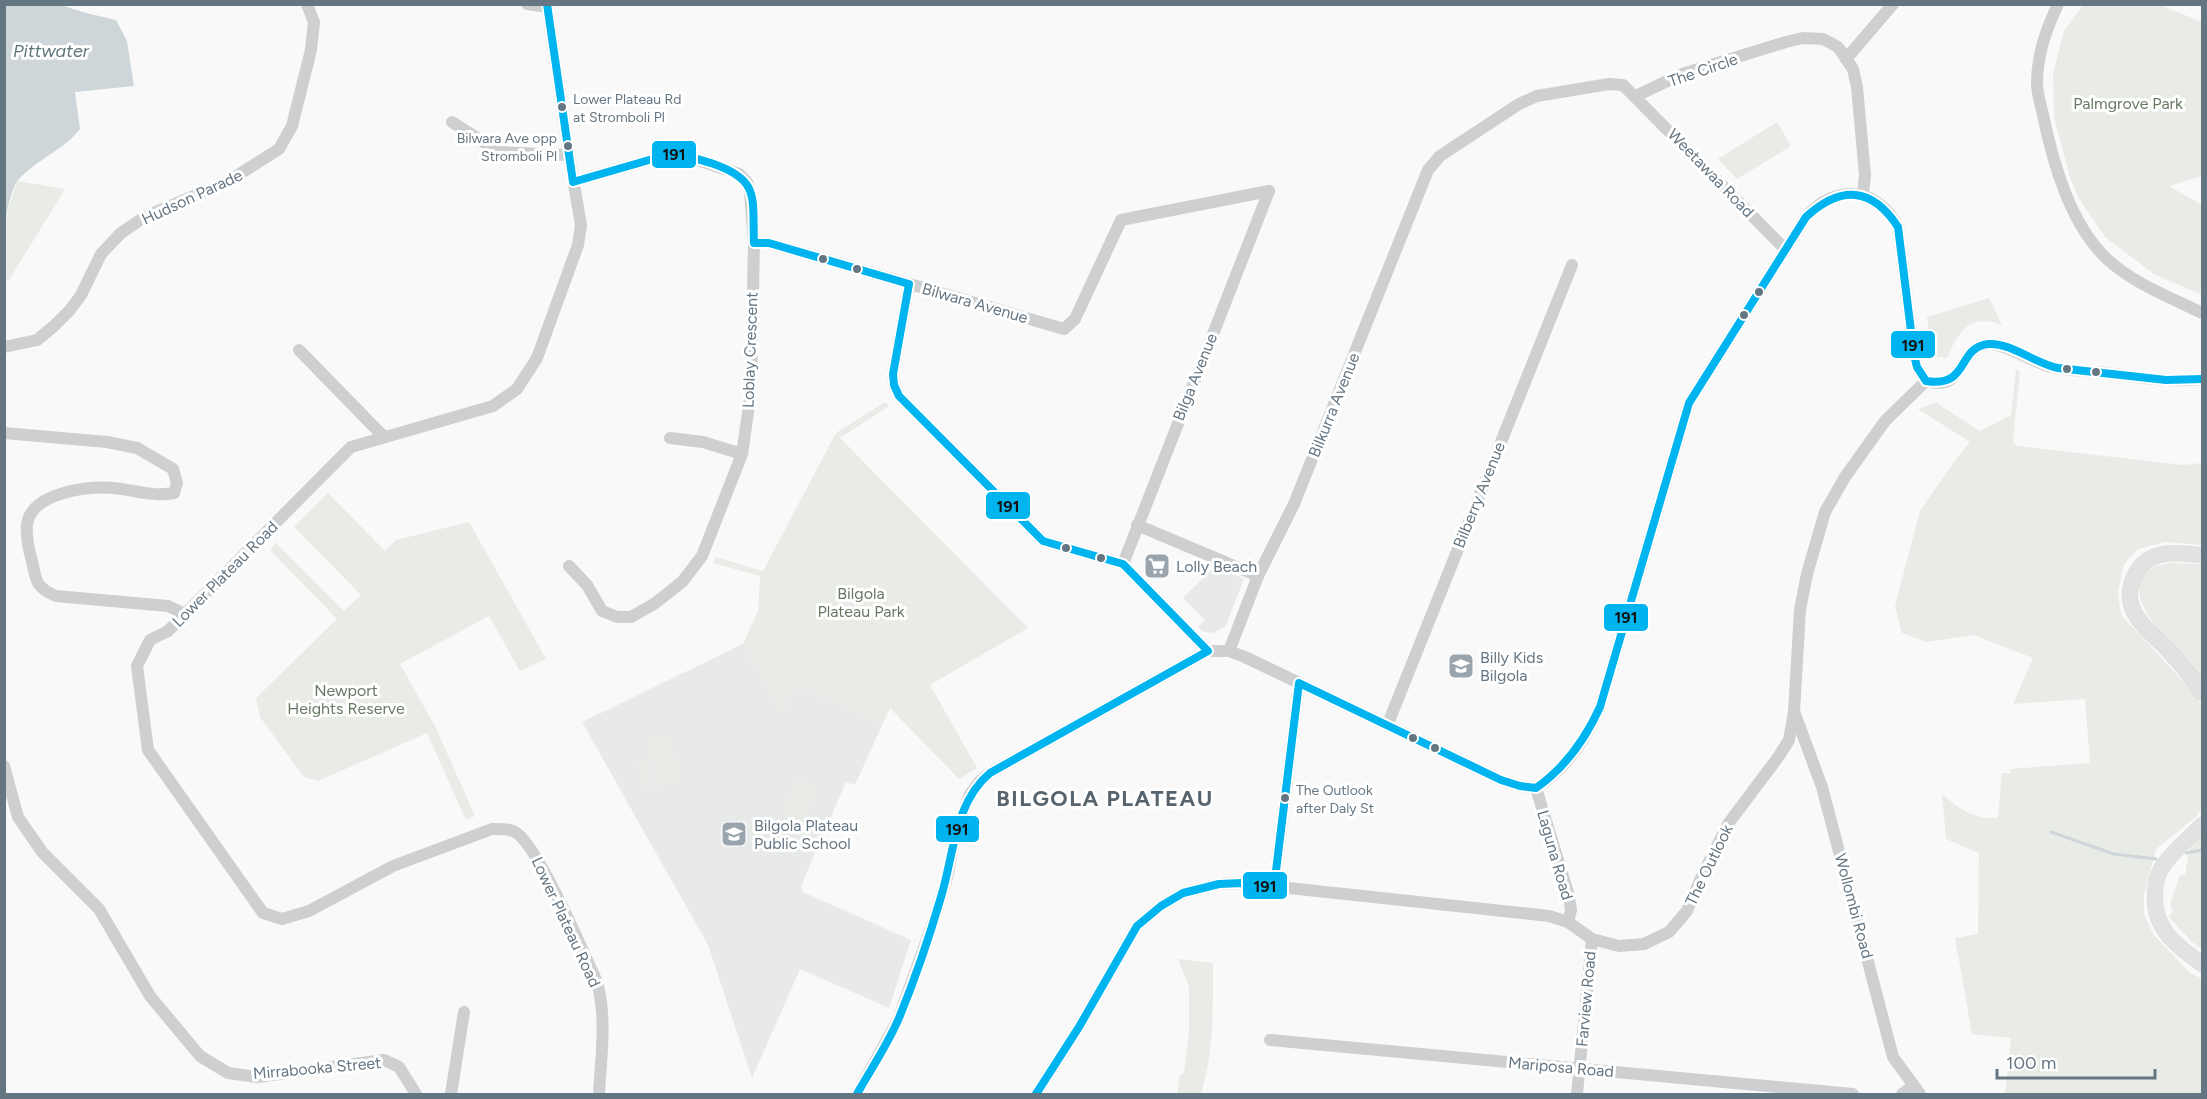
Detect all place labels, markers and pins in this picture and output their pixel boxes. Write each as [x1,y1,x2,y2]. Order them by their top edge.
place label: Lower Plateau Rd at Stromboli Pl [573,91,681,126]
marker: Lower Plateau Rd at Stromboli Pl [556,101,568,113]
place label: Bilwara Ave opp Stromboli Pl [457,130,557,165]
marker: Bilwara Ave opp Stromboli Pl [562,140,574,152]
unlabelled marker [817,253,829,265]
unlabelled marker [851,263,863,275]
unlabelled marker [1753,286,1765,298]
unlabelled marker [1738,309,1750,321]
unlabelled marker [2061,363,2073,375]
unlabelled marker [2090,366,2102,378]
unlabelled marker [1060,542,1072,554]
supermarket icon: Lolly Beach [1142,551,1172,581]
unlabelled marker [1095,552,1107,564]
place label: Lolly Beach [1176,557,1257,576]
place label: Billy Kids Bilgola [1480,648,1543,685]
school or university icon: Billy Kids Bilgola [1446,651,1476,681]
unlabelled marker [1407,732,1419,744]
unlabelled marker [1429,742,1441,754]
place label: The Outlook after Daly St [1296,782,1374,817]
marker: The Outlook after Daly St [1279,792,1291,804]
place label: Bilgola Plateau Public School [754,816,858,853]
school or university icon: Bilgola Plateau Public School [719,819,749,849]

